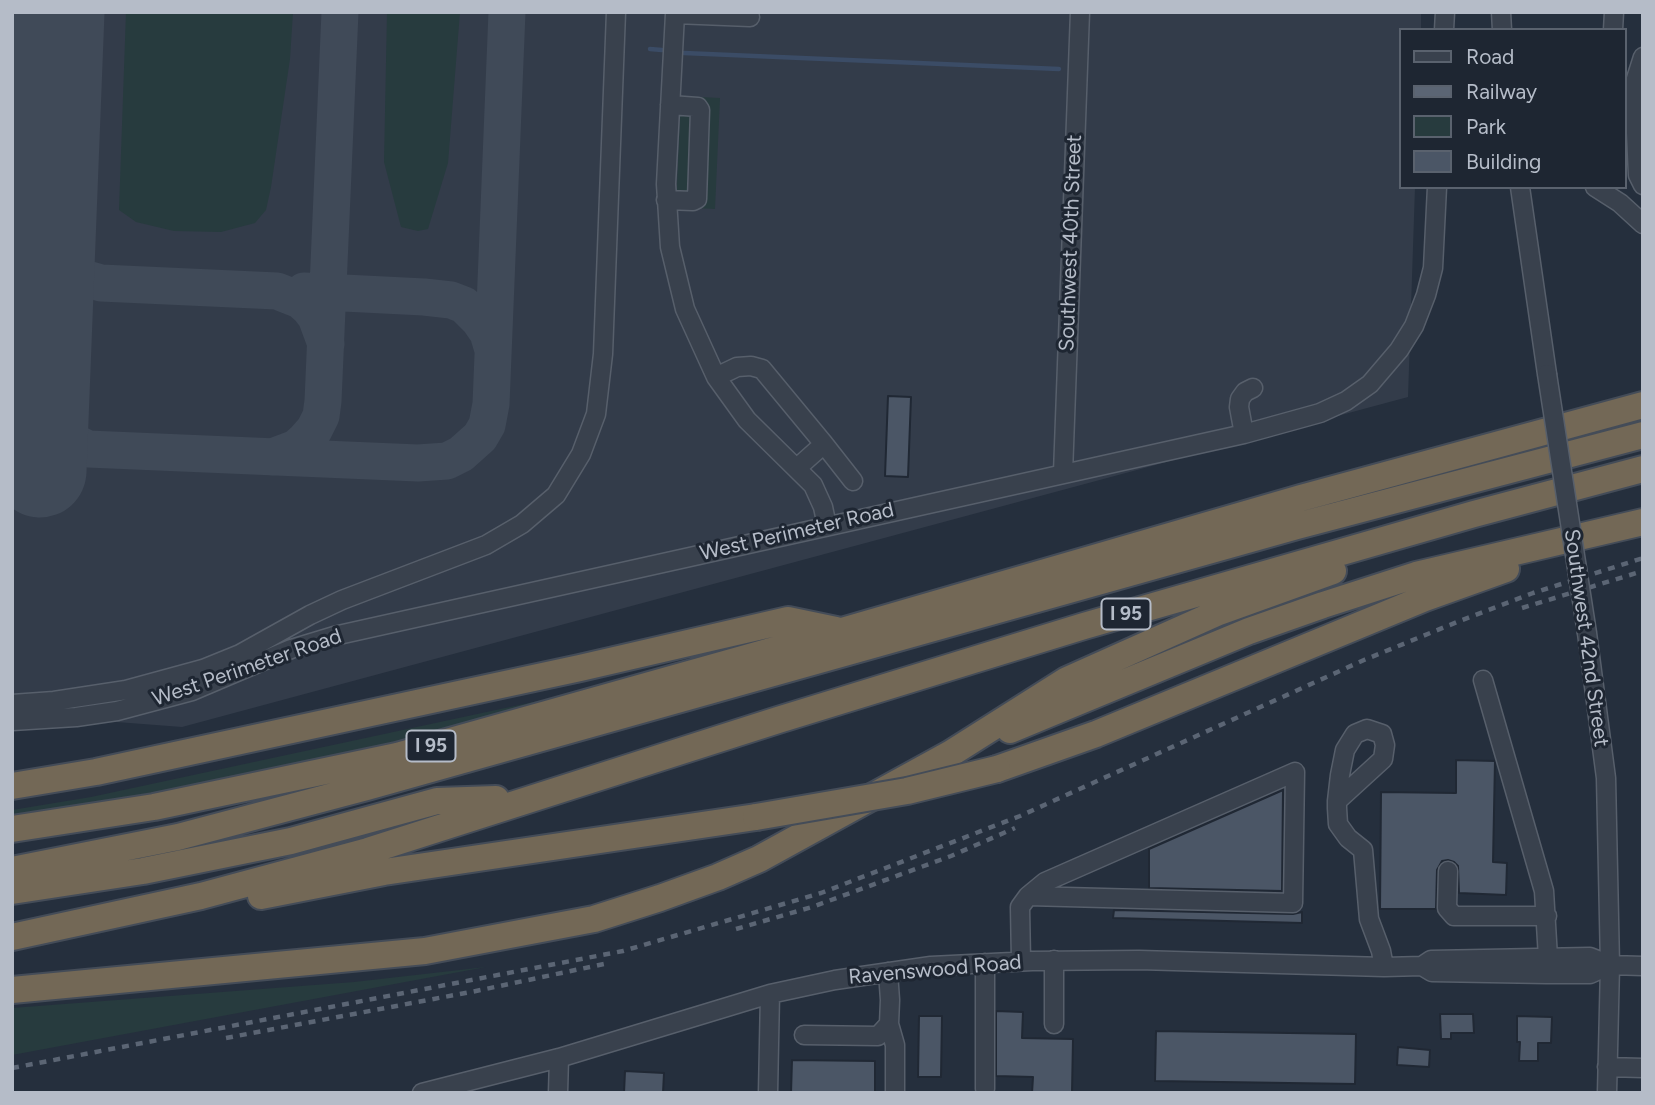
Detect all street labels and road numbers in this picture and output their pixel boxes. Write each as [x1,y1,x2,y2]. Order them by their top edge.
street label: Southwest 40th Street [1055,134,1087,352]
street label: West Perimeter Road [698,497,896,567]
street label: Southwest 42nd Street [1558,527,1614,749]
road number: I 95 [1102,598,1150,629]
street label: West Perimeter Road [149,624,345,712]
road number: I 95 [406,730,456,762]
street label: Ravenswood Road [847,950,1023,990]

